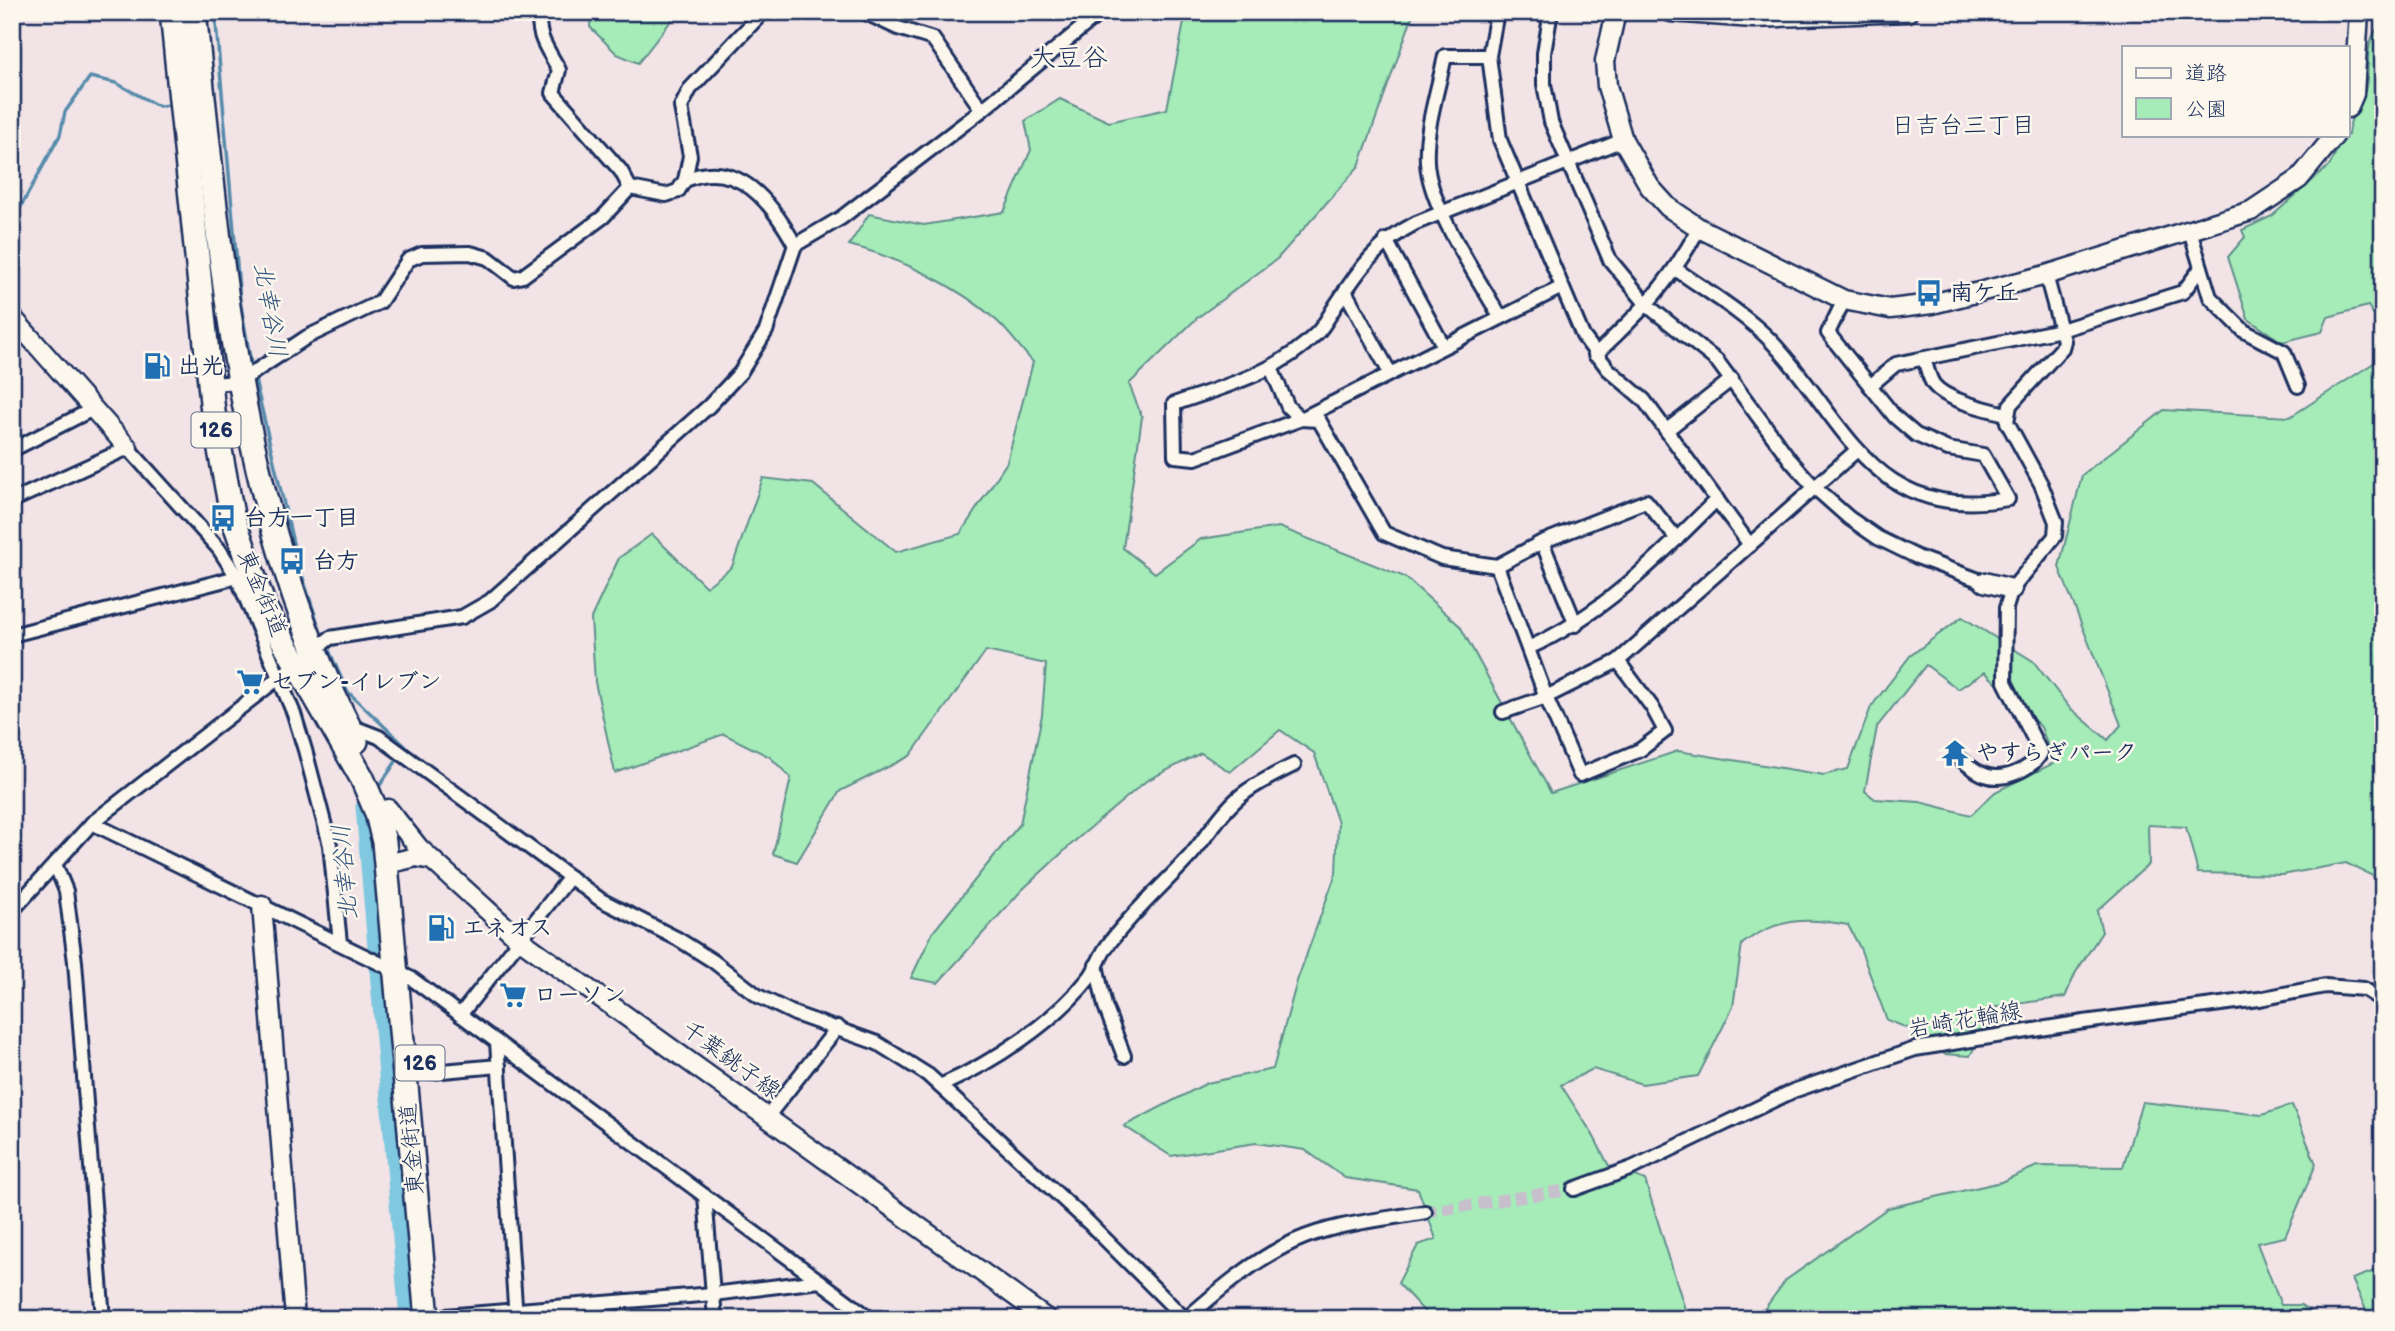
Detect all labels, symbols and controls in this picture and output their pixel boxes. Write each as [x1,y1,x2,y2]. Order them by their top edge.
district label: 大豆谷 [1030,43,1108,74]
legend [2122,46,2350,136]
text: 道路 [2185,61,2227,86]
text: 公園 [2185,97,2227,122]
district label: 日吉台三丁目 [1891,111,2035,140]
water label: 北幸谷川 [247,260,293,360]
bus stop icon: 南ケ丘 [1914,278,1944,308]
place label: 南ケ丘 [1950,279,2019,307]
fuel station icon: 出光 [142,351,172,381]
place label: 出光 [178,352,224,380]
road number: 126 [192,412,241,448]
bus stop icon: 台方一丁目 [208,503,238,533]
place label: 台方一丁目 [244,504,359,532]
street label: 東金街道 [231,545,293,641]
bus stop icon: 台方 [277,546,307,576]
place label: 台方 [313,547,359,575]
supermarket icon: セブン-イレブン [235,667,265,697]
place label: セブン-イレブン [271,668,441,696]
temple icon: やすらぎパーク [1940,738,1970,768]
place label: やすらぎパーク [1976,739,2137,767]
water label: 北幸谷川 [326,823,364,921]
fuel station icon: エネオス [426,913,456,943]
place label: エネオス [462,914,553,942]
supermarket icon: ローソン [498,980,528,1010]
place label: ローソン [534,981,626,1009]
street label: 岩崎花輪線 [1906,996,2024,1044]
street label: 千葉銚子線 [676,1015,786,1105]
road number: 126 [396,1046,444,1080]
street label: 東金街道 [394,1102,430,1196]

